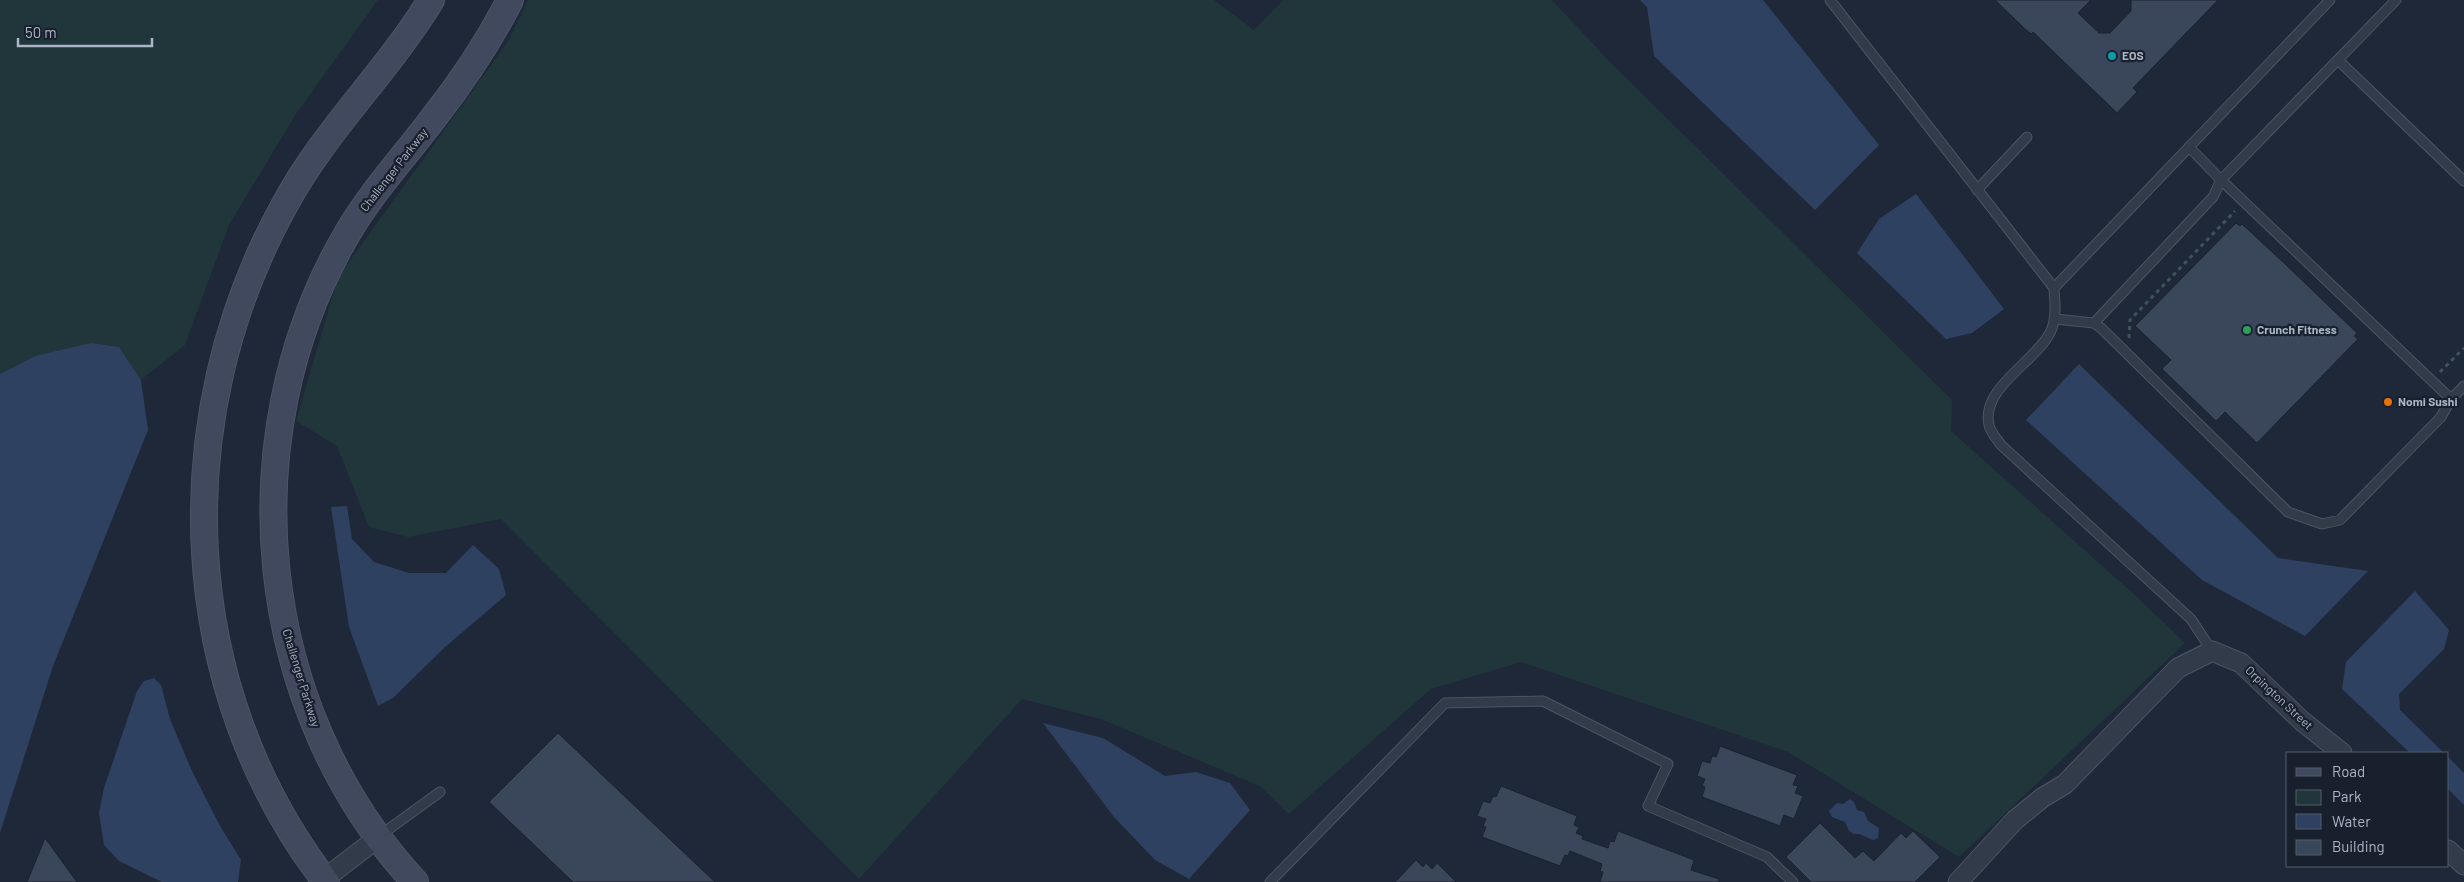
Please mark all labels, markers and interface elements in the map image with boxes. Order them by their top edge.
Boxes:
scale bar [18,15,151,47]
text: 50 m [25,23,57,41]
place label: EOS [2122,48,2144,62]
marker: EOS [2106,50,2118,62]
street label: Challenger Parkway [356,125,430,214]
place label: Crunch Fitness [2257,322,2337,336]
marker: Crunch Fitness [2241,324,2253,336]
place label: Nomi Sushi [2398,394,2457,408]
marker: Nomi Sushi [2382,396,2394,408]
street label: Challenger Parkway [280,627,324,729]
street label: Orpington Street [2243,663,2316,732]
legend [2286,752,2449,867]
text: Road [2332,762,2365,780]
text: Park [2332,787,2362,805]
text: Water [2332,812,2371,830]
text: Building [2332,837,2385,855]

